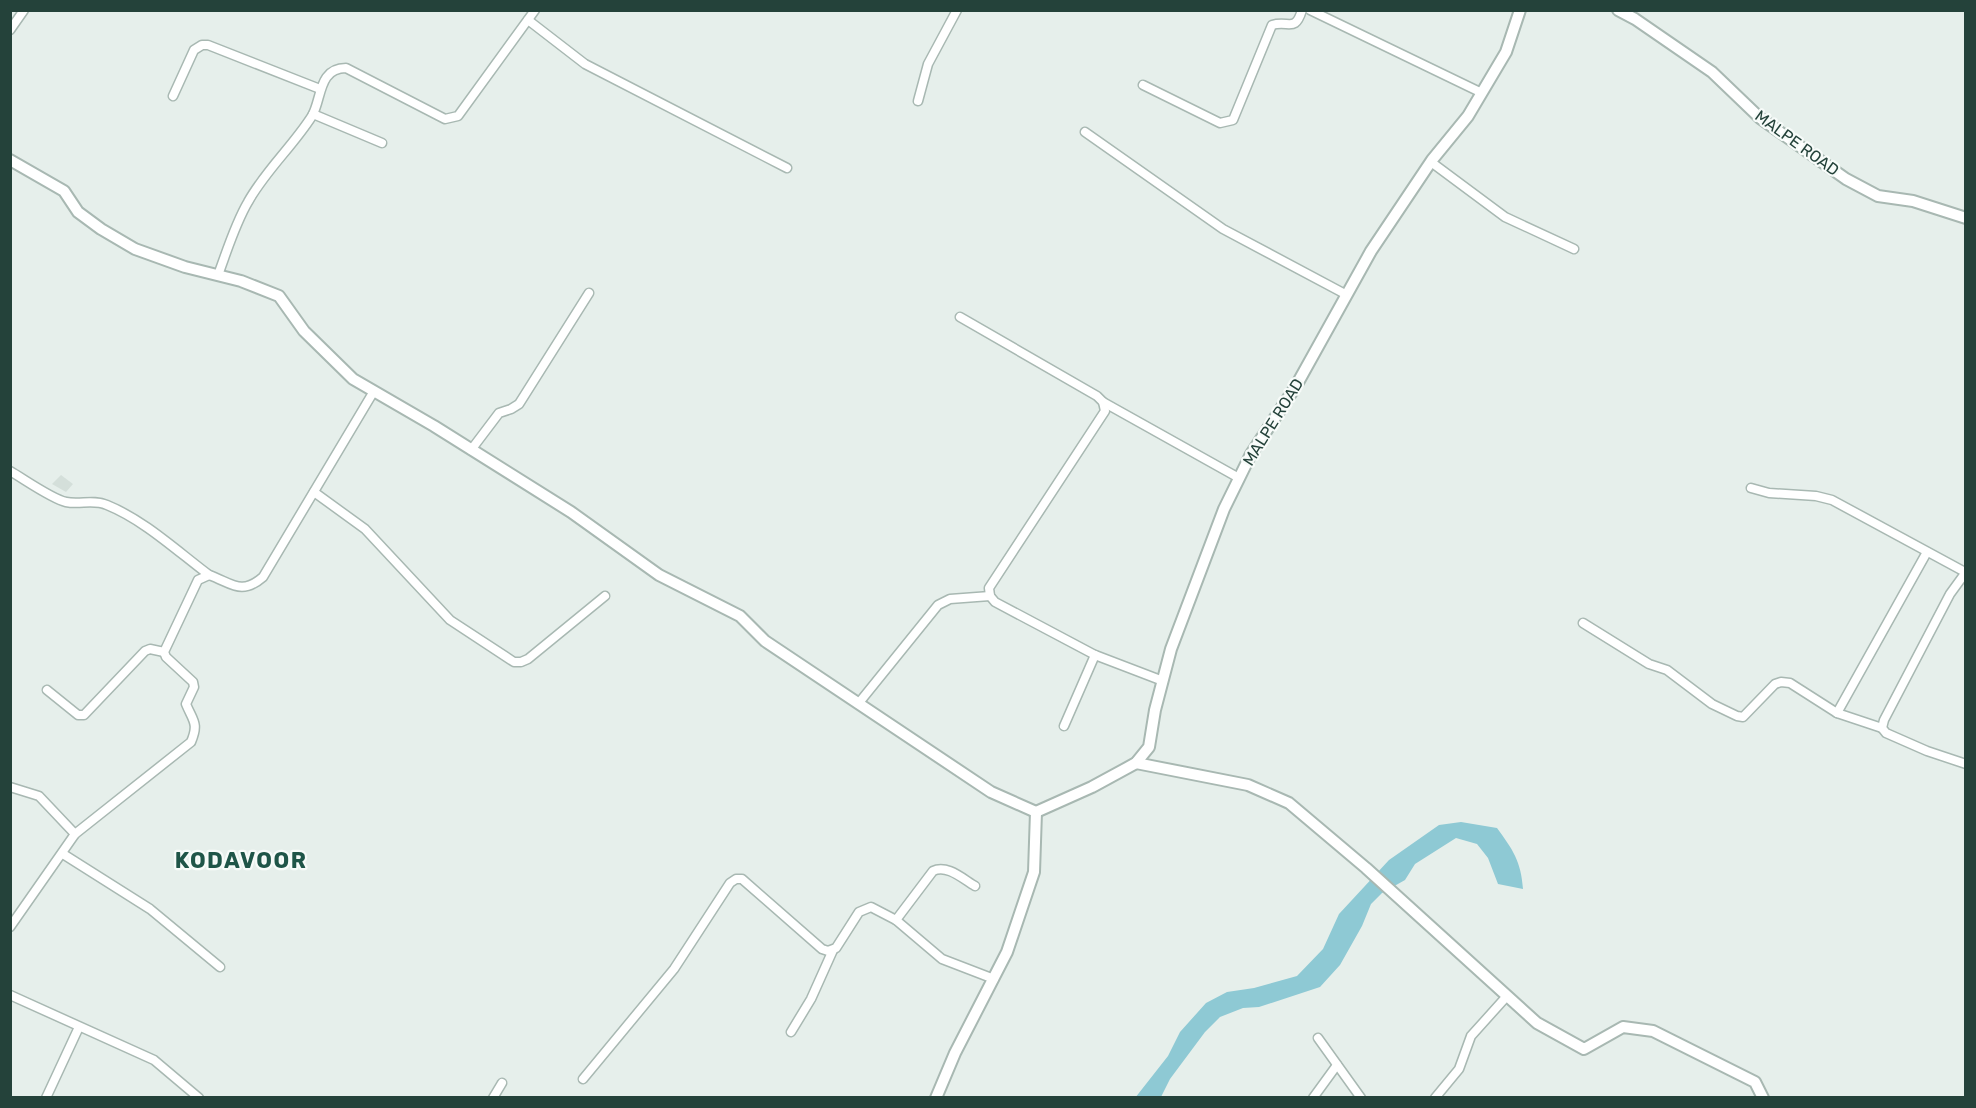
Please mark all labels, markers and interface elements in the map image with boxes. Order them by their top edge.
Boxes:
street label: MALPE ROAD [1751,106,1843,180]
street label: MALPE ROAD [1239,375,1307,469]
district label: KODAVOOR [175,847,307,874]

